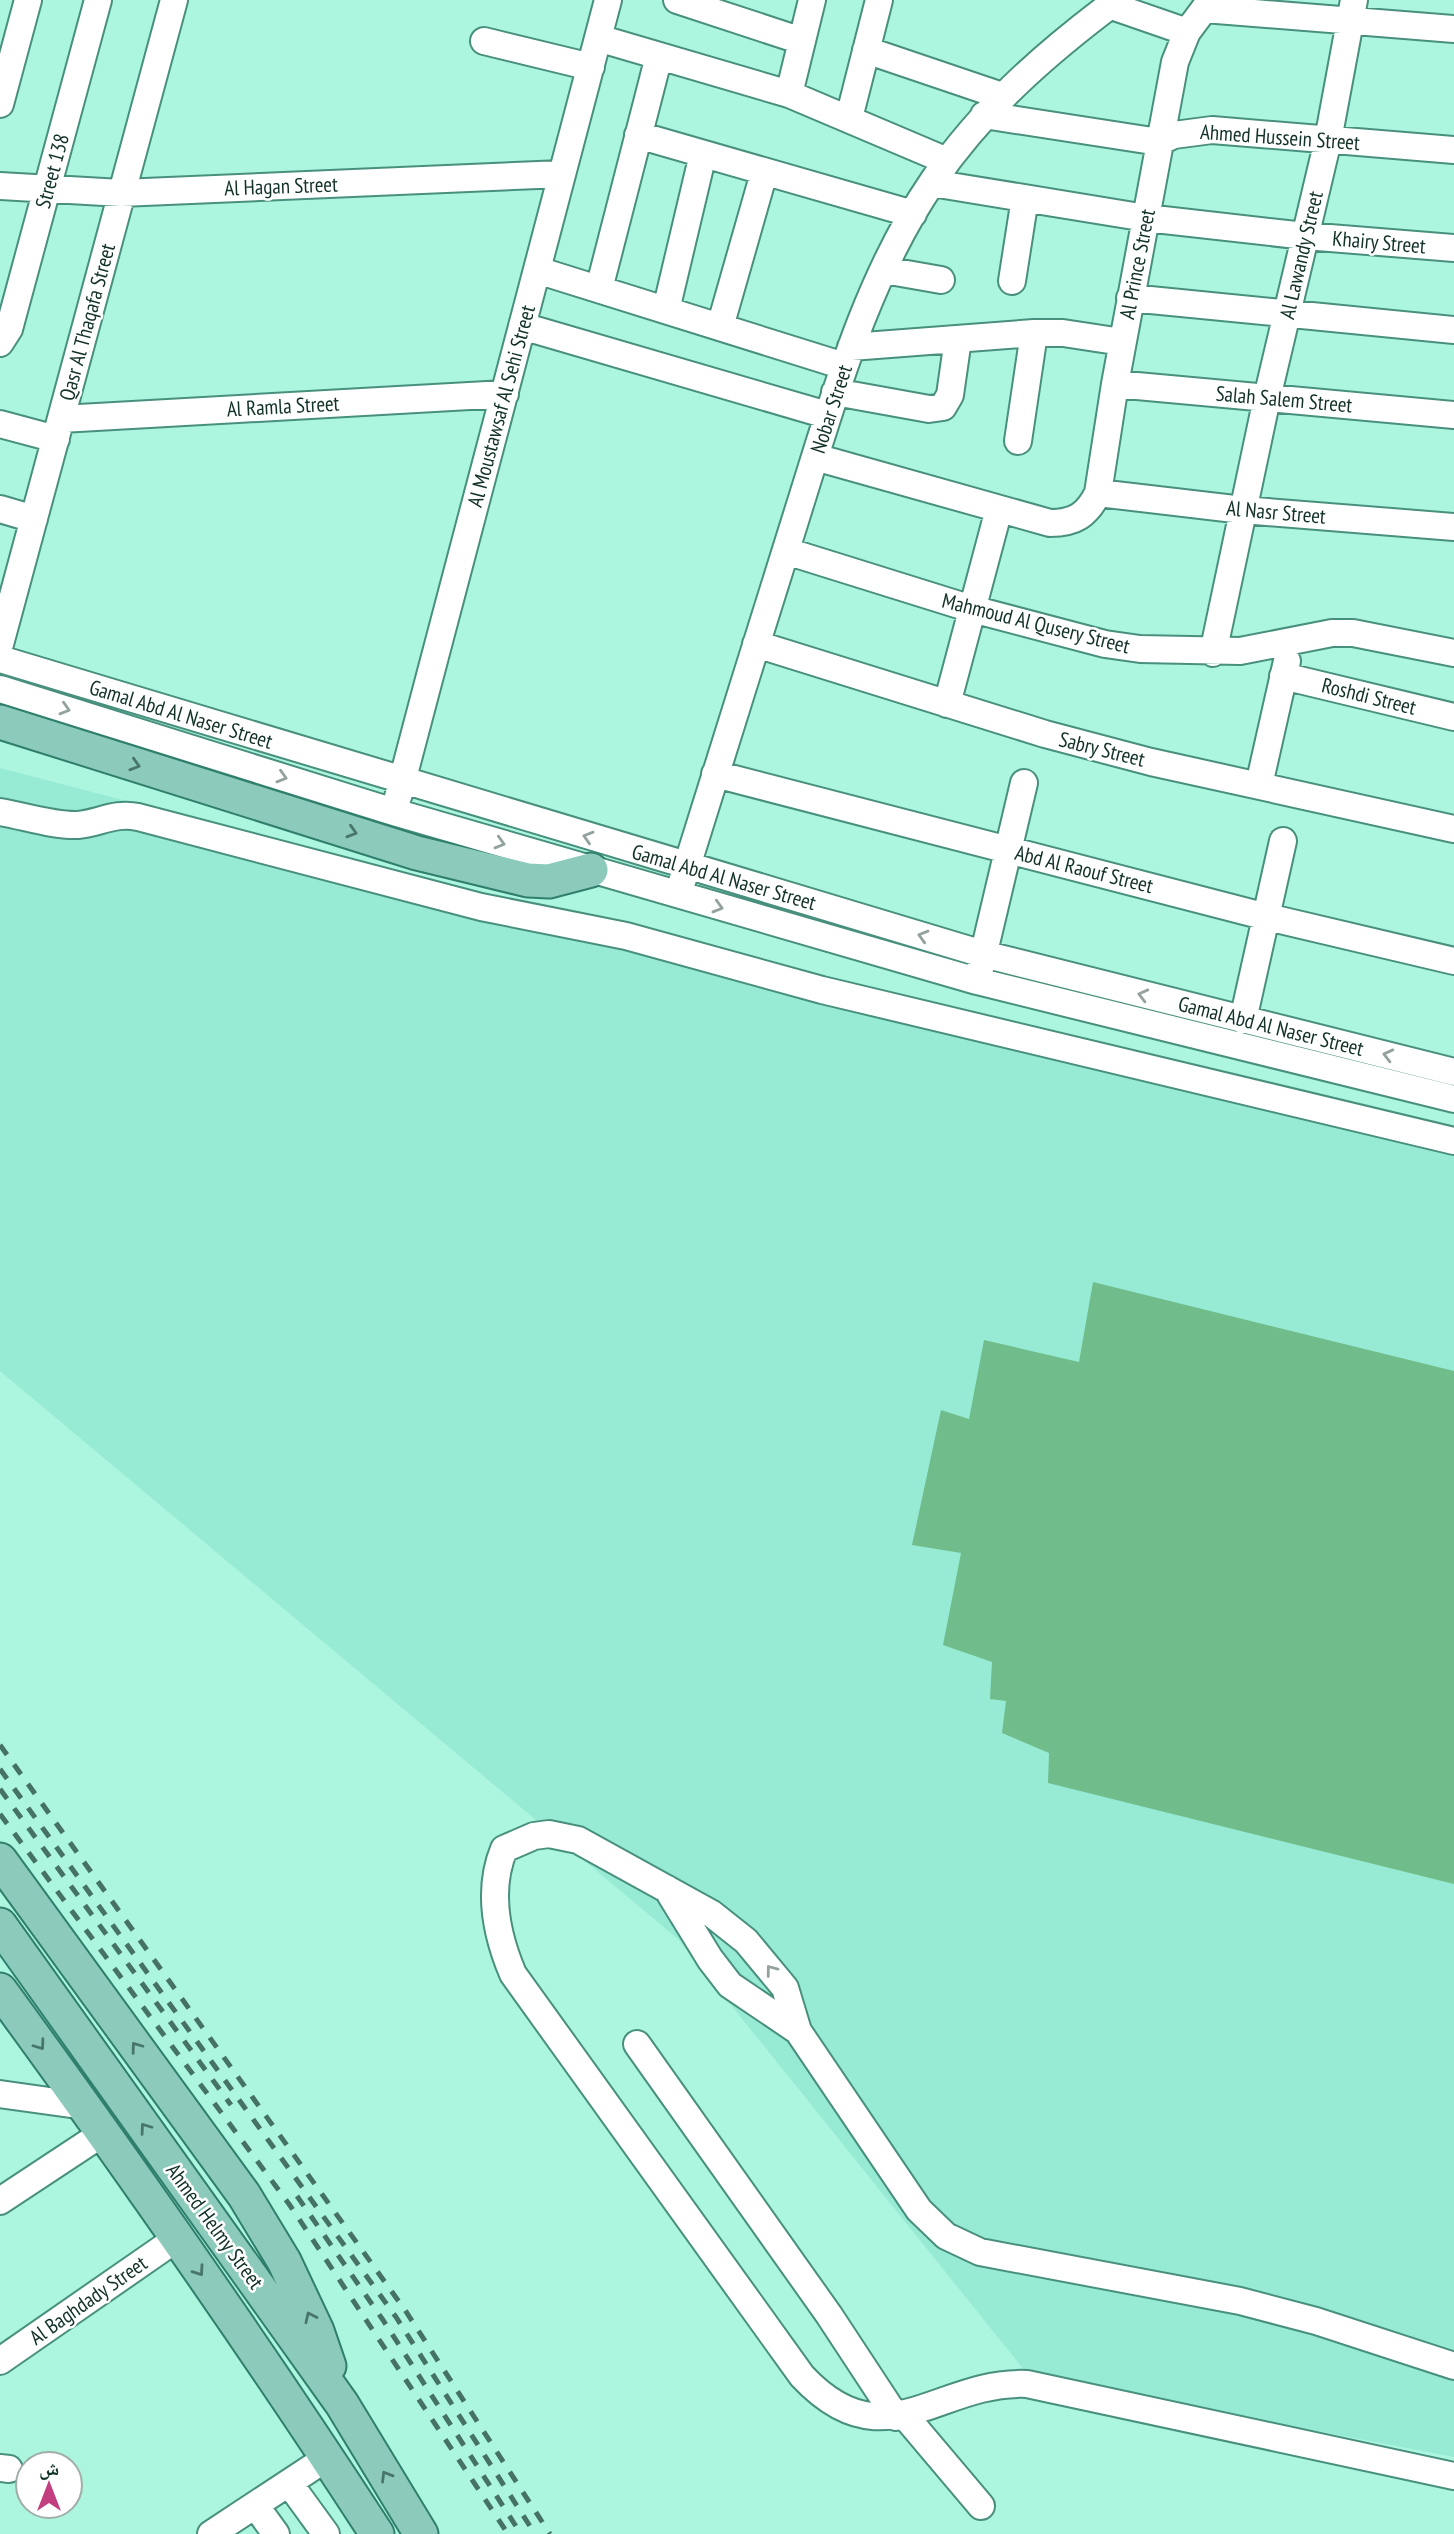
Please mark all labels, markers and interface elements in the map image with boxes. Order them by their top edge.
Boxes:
street label: Ahmed Hussein Street [1199,118,1361,156]
street label: Street 138 [29,131,75,211]
street label: Al Hagan Street [224,171,338,201]
street label: Al Lawandy Street [1273,188,1329,322]
street label: Al Prince Street [1113,207,1161,321]
street label: Khairy Street [1331,224,1427,260]
street label: Qasr Al Thaqafa Street [53,240,121,404]
street label: Al Moustawsaf Al Sehi Street [461,302,541,510]
street label: Nobar Street [804,361,858,457]
street label: Salah Salem Street [1215,380,1354,418]
street label: Al Ramla Street [226,390,340,422]
street label: Al Nasr Street [1225,494,1327,530]
street label: Mahmoud Al Qusery Street [939,587,1133,659]
street label: Roshdi Street [1319,671,1419,721]
street label: Gamal Abd Al Naser Street [86,673,276,755]
one-way arrow [59,701,71,716]
street label: Sabry Street [1056,725,1148,773]
one-way arrow [129,756,141,771]
one-way arrow [276,769,288,784]
one-way arrow [346,824,358,839]
one-way arrow [582,831,594,846]
one-way arrow [494,835,506,850]
street label: Gamal Abd Al Naser Street [629,838,819,916]
street label: Abd Al Raouf Street [1012,839,1156,899]
one-way arrow [712,898,724,913]
one-way arrow [918,930,930,945]
one-way arrow [1137,989,1149,1003]
street label: Gamal Abd Al Naser Street [1176,990,1367,1062]
one-way arrow [1382,1049,1394,1063]
one-way arrow [766,1965,779,1977]
one-way arrow [32,2037,44,2050]
one-way arrow [131,2042,144,2055]
one-way arrow [141,2123,153,2136]
street label: Ahmed Helmy Street [160,2158,270,2294]
street label: Al Baghdady Street [24,2249,152,2351]
one-way arrow [191,2263,203,2276]
one-way arrow [304,2312,318,2325]
north arrow [14,2450,84,2520]
text: ش [39,2456,59,2480]
one-way arrow [381,2470,394,2483]

